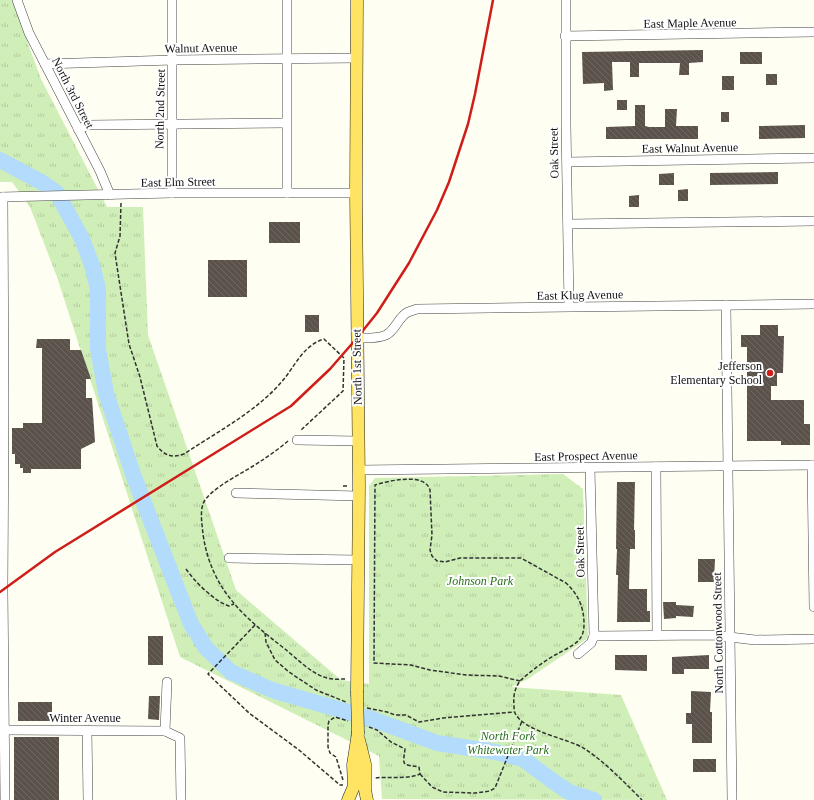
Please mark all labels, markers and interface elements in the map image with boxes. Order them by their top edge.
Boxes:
street label: East Maple Avenue [643,15,737,31]
street label: Walnut Avenue [164,40,238,56]
street label: North 3rd Street [49,55,97,132]
street label: North 2nd Street [152,68,168,149]
street label: Oak Street [547,127,561,179]
street label: East Walnut Avenue [642,140,738,156]
street label: East Elm Street [141,174,216,190]
street label: East Klug Avenue [537,287,623,303]
street label: North 1st Street [349,328,365,405]
place label: Jefferson Elementary School [670,359,763,387]
marker: Jefferson Elementary School [765,368,775,378]
street label: East Prospect Avenue [534,448,638,464]
street label: Oak Street [573,526,587,578]
street label: North Cottonwood Street [710,572,726,694]
park label: Johnson Park [447,574,514,588]
street label: Winter Avenue [49,711,121,725]
park label: North Fork Whitewater Park [467,729,549,757]

